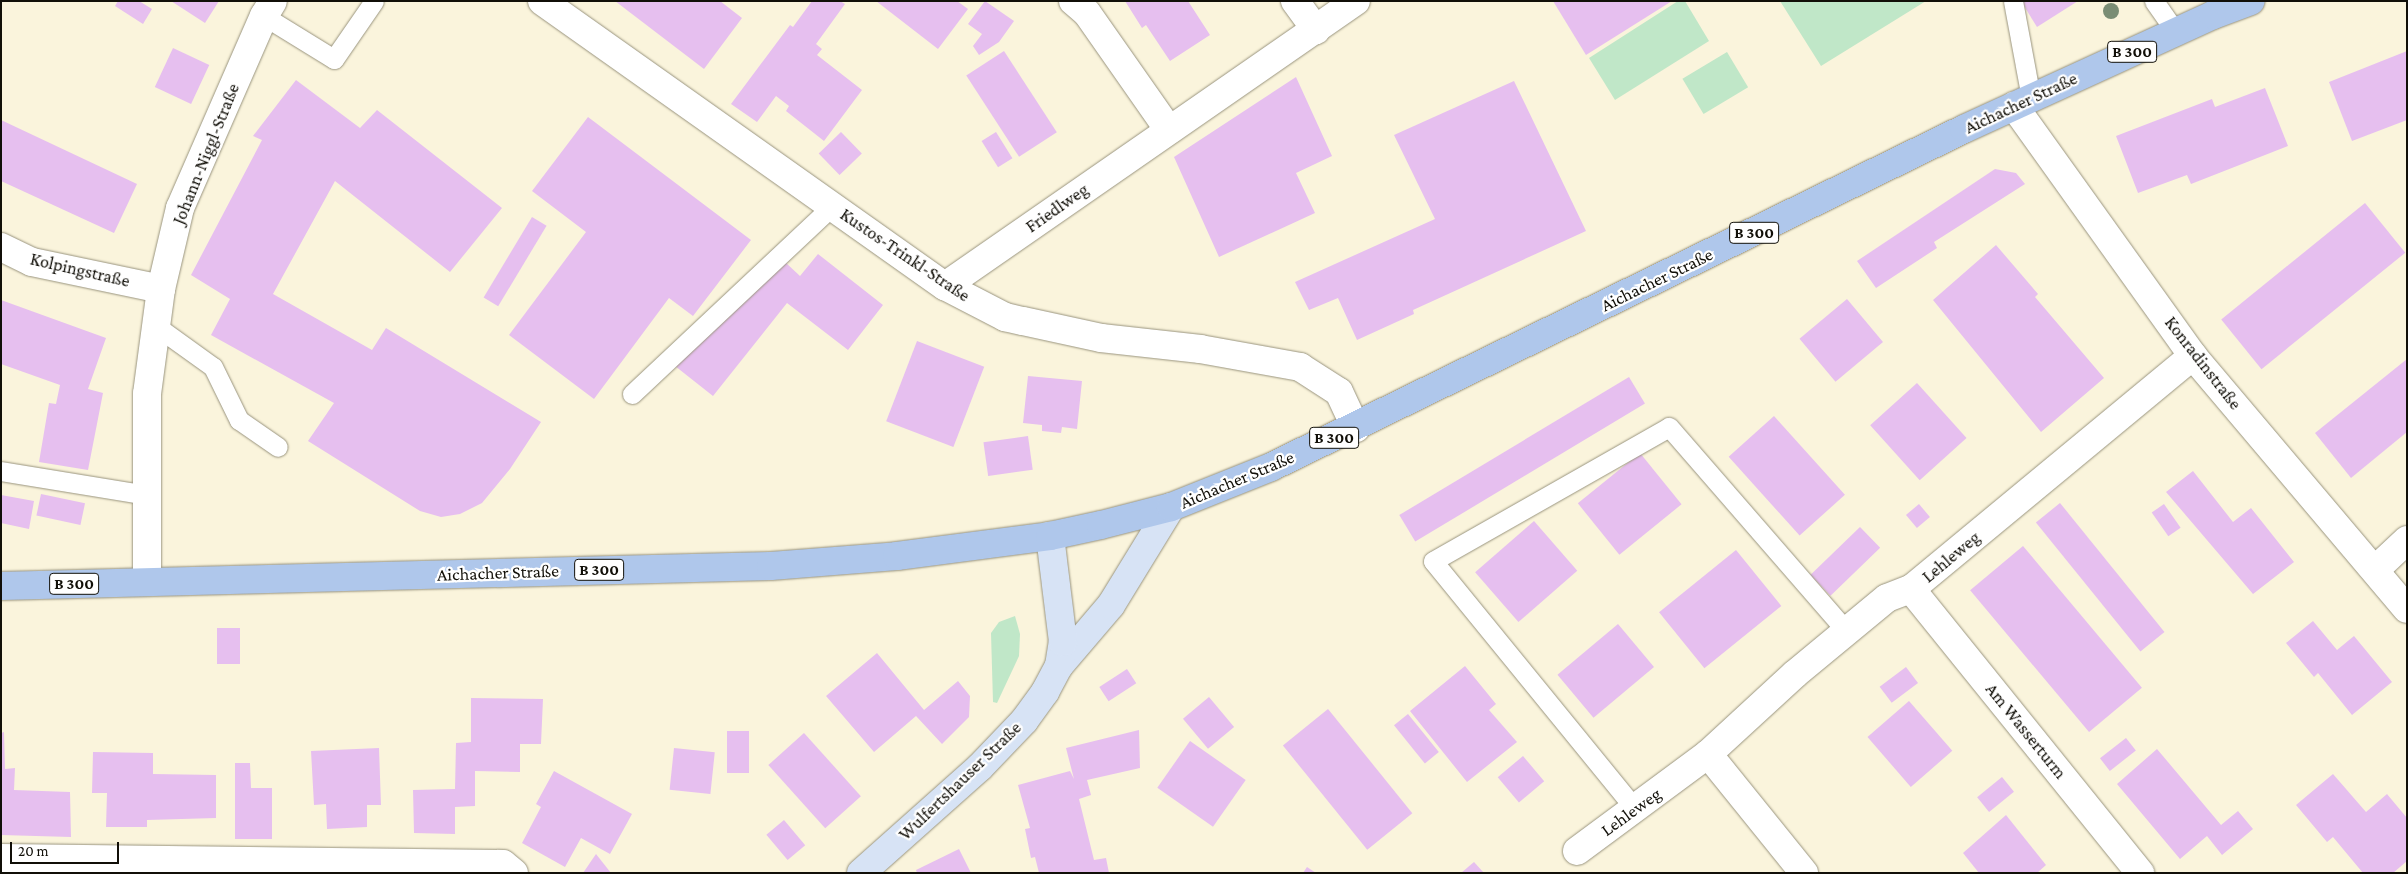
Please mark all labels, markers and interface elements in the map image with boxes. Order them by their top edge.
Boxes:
road number: B 300 [2107,38,2157,66]
street label: Aichacher Straße [1961,67,2081,139]
street label: Johann-Niggl-Straße [168,80,244,228]
street label: Friedlweg [1021,179,1093,237]
street label: Kustos-Trinkl-Straße [836,204,974,306]
road number: B 300 [1729,220,1779,247]
street label: Aichacher Straße [1598,244,1716,316]
street label: Kolpingstraße [28,248,132,292]
street label: Konradinstraße [2160,312,2246,414]
road number: B 300 [1309,424,1359,452]
street label: Aichacher Straße [1177,446,1297,514]
street label: Lehleweg [1918,527,1984,587]
road number: B 300 [574,556,624,584]
street label: Aichacher Straße [437,560,559,586]
road number: B 300 [49,570,99,598]
street label: Am Wasserturm [1981,679,2071,783]
street label: Wulfertshauser Straße [894,717,1026,845]
street label: Lehleweg [1597,783,1665,841]
scale bar [12,832,121,864]
text: 20 m [18,843,49,859]

